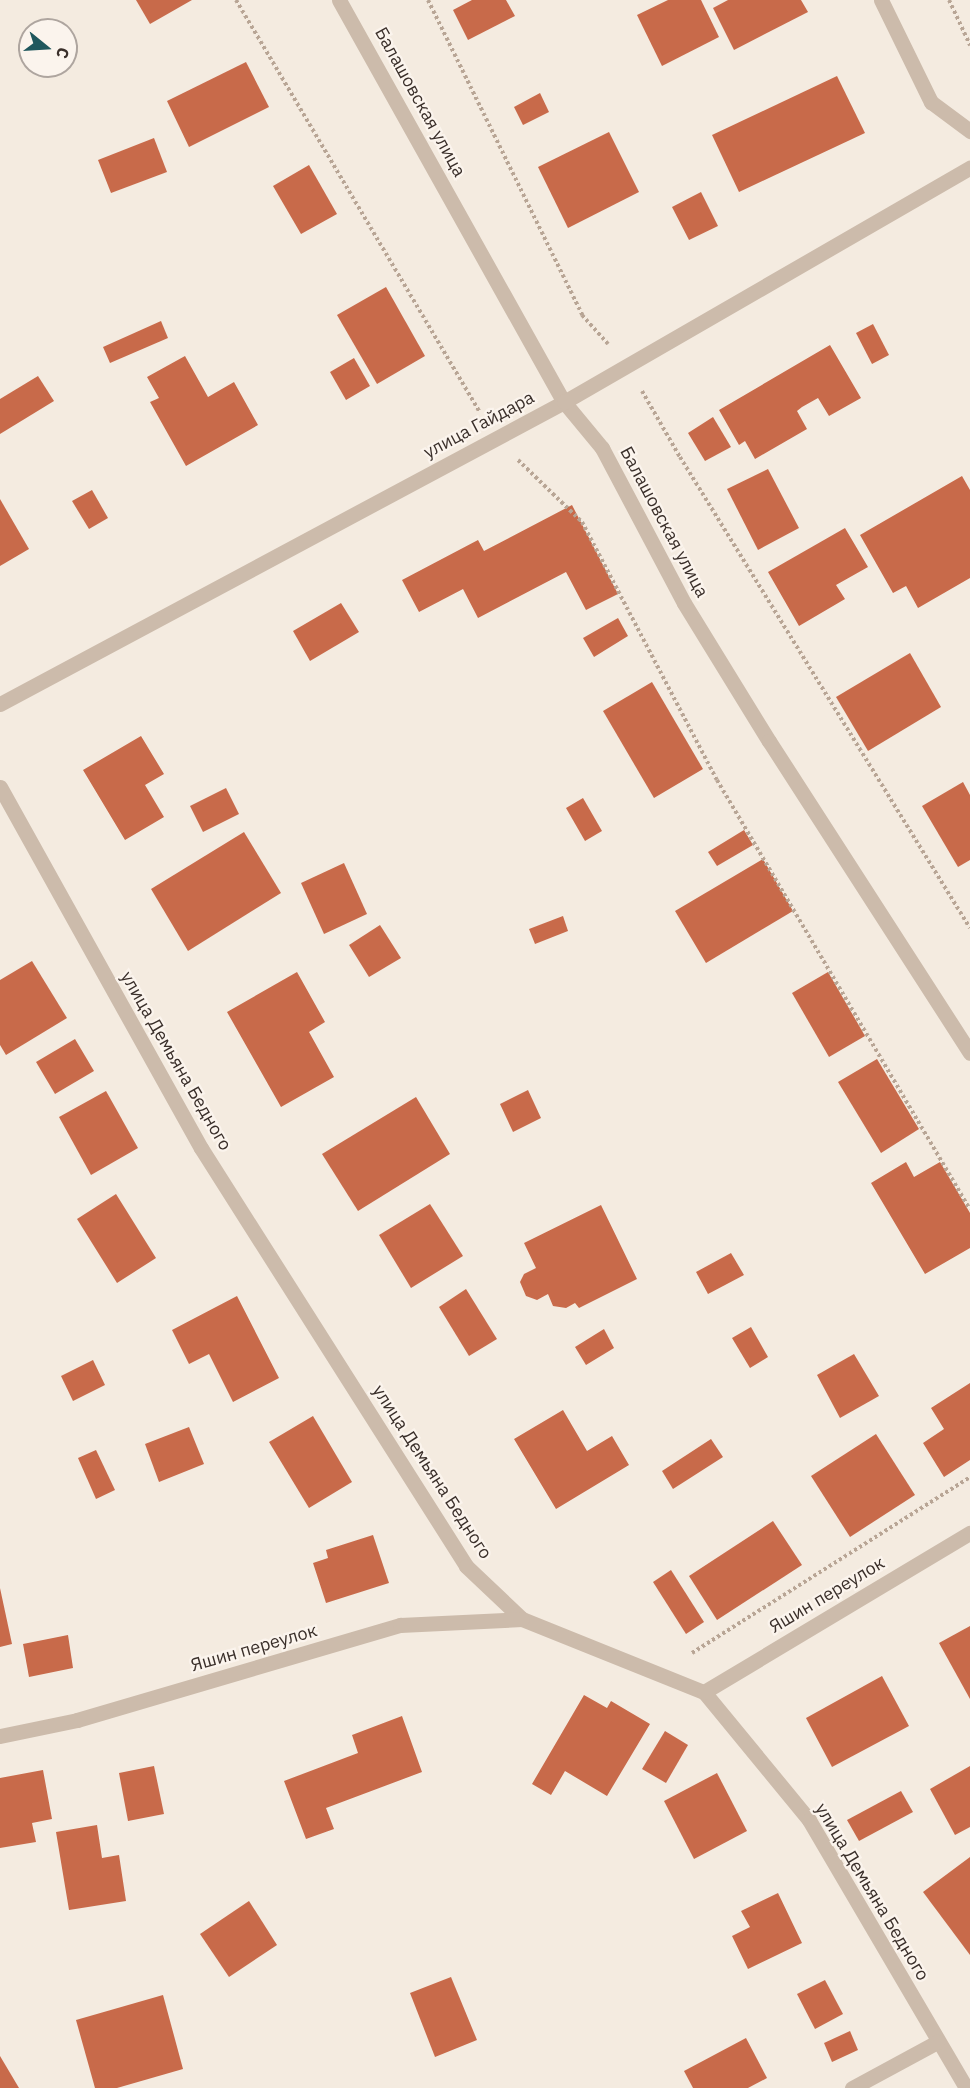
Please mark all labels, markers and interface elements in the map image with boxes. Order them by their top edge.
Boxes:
north arrow [18,18,78,78]
street label: Балашовская улица [370,23,470,181]
text: С [52,45,74,61]
street label: улица Гайдара [420,387,538,463]
street label: Балашовская улица [615,443,713,601]
street label: улица Демьяна Бедного [116,968,236,1154]
street label: улица Демьяна Бедного [368,1381,496,1563]
street label: Яшин переулок [765,1552,889,1638]
street label: Яшин переулок [188,1620,320,1676]
street label: улица Демьяна Бедного [810,1799,934,1985]

